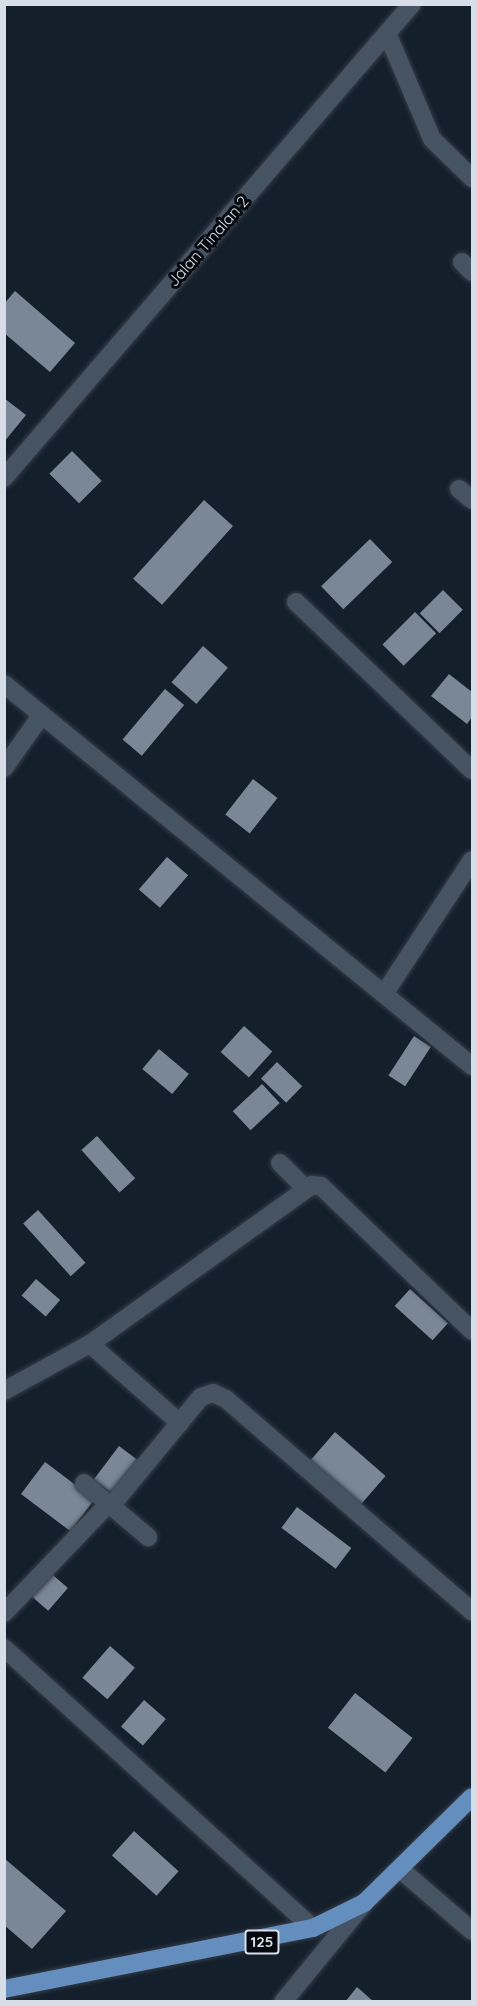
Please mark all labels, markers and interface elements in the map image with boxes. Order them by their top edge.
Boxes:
street label: Jalan Tinalan 2 [163,192,253,290]
road number: 125 [244,1930,280,1954]

